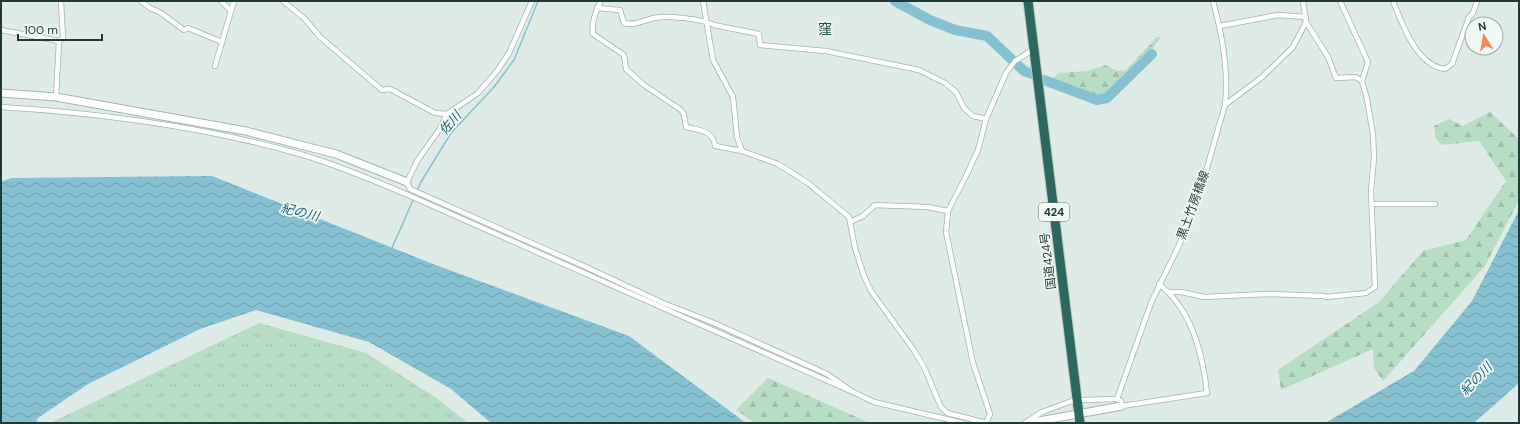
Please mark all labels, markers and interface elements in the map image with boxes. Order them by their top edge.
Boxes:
scale bar [18,16,102,42]
north arrow [1464,16,1504,56]
text: N [1477,19,1487,34]
district label: 窪 [818,20,832,38]
text: 100 m [24,22,58,38]
water label: 佐川 [435,106,466,138]
street label: 黒土竹房橋線 [1173,168,1213,242]
water label: 紀の川 [279,199,323,225]
road number: 424 [1039,203,1069,221]
street label: 国道424号 [1037,232,1059,290]
water label: 紀の川 [1456,358,1497,399]

